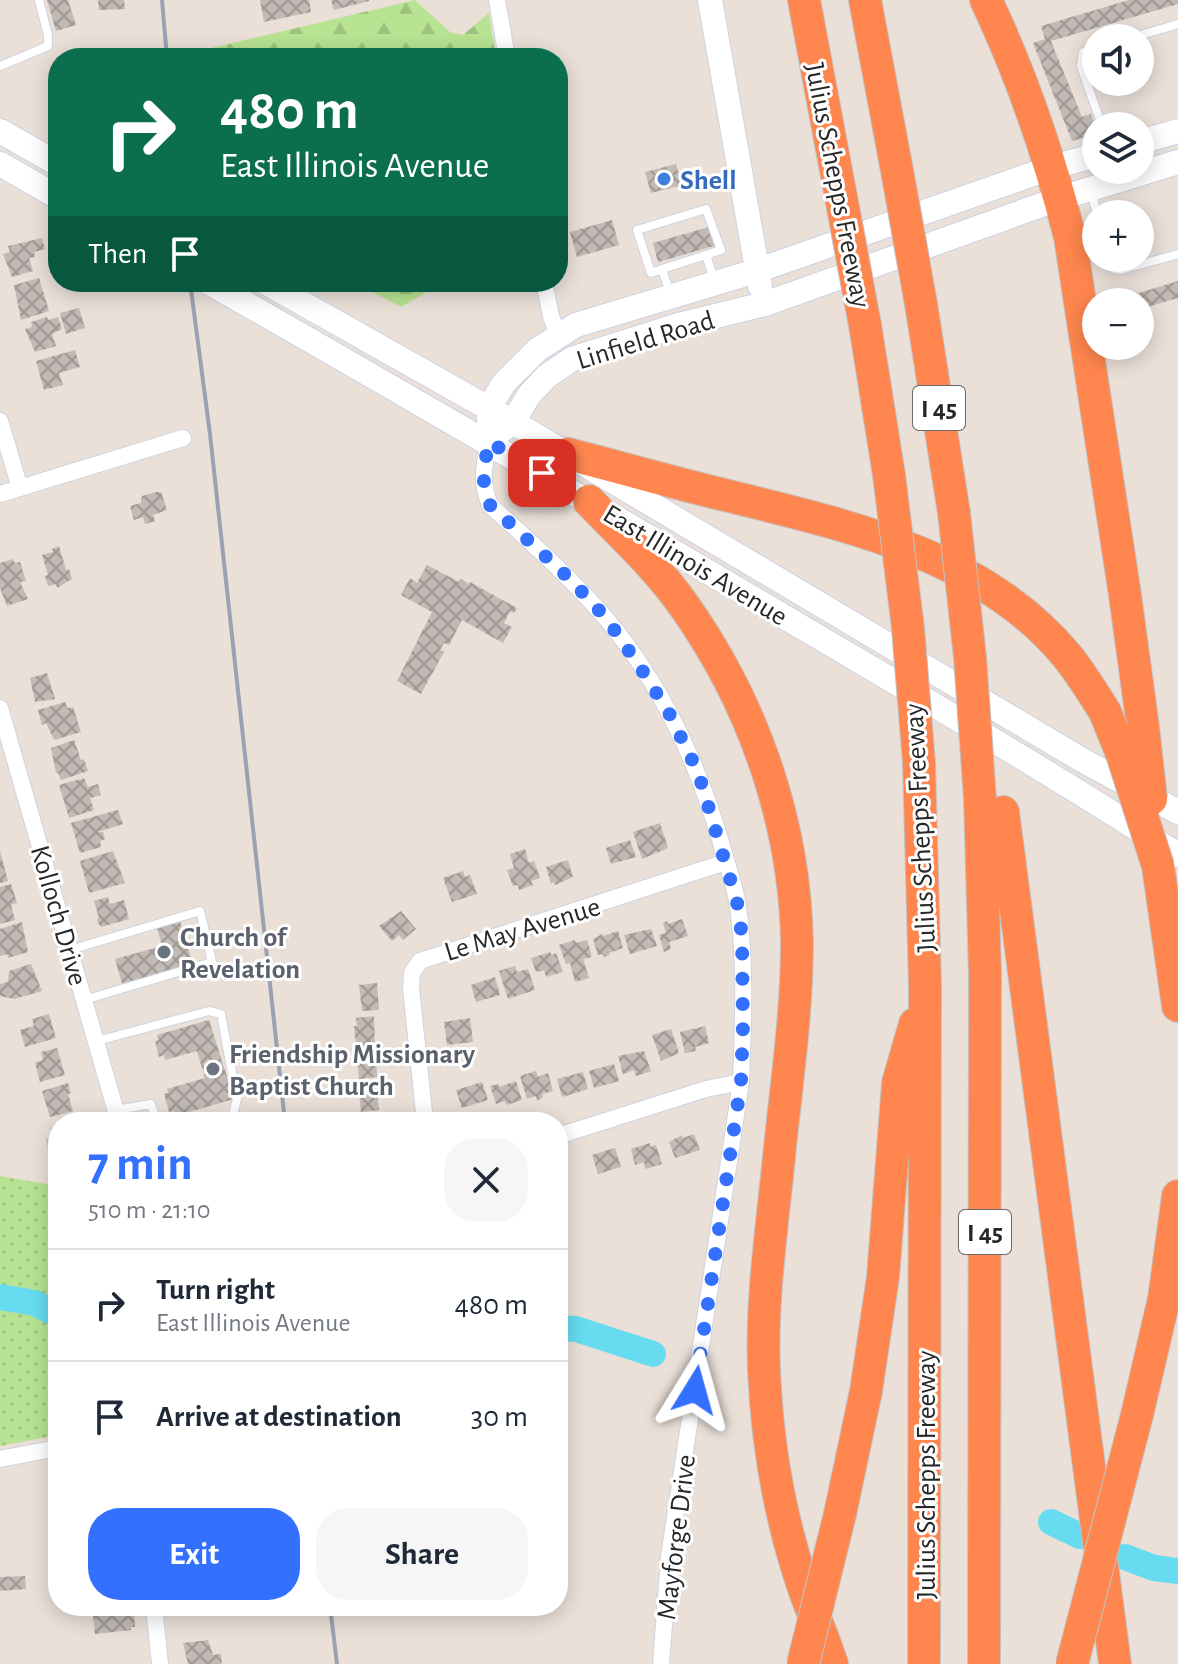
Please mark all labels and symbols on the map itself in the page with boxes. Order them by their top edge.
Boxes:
street label: Julius Schepps Freeway [800,61,875,310]
place label: Shell [680,167,737,195]
marker: Shell [655,170,673,188]
street label: Linfield Road [573,307,718,375]
road number: I 45 [913,386,965,430]
pin [508,439,576,507]
street label: East Illinois Avenue [598,500,792,632]
street label: Julius Schepps Freeway [901,703,941,953]
street label: Kolloch Drive [25,842,91,989]
street label: Le May Avenue [441,893,604,967]
place label: Church of Revelation [180,924,300,984]
marker: Church of Revelation [155,943,173,961]
place label: Friendship Missionary Baptist Church [229,1041,476,1101]
marker: Friendship Missionary Baptist Church [204,1060,222,1078]
road number: I 45 [959,1210,1011,1254]
position arrow [653,1348,737,1432]
street label: Julius Schepps Freeway [913,1350,941,1599]
street label: Mayforge Drive [653,1453,701,1621]

